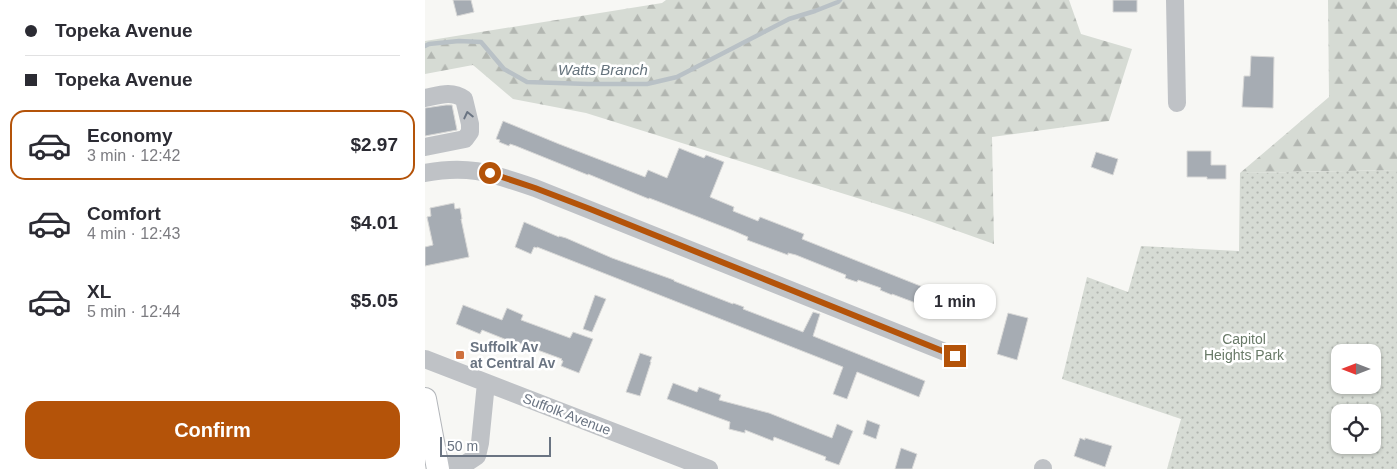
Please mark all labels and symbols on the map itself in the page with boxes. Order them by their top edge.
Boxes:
water label: Watts Branch [558,61,648,78]
one-way arrow [463,111,474,120]
route start [479,162,501,184]
callout: 1 min [914,284,996,318]
park label: Capitol Heights Park [1204,331,1285,363]
place label: Suffolk Av at Central Av [470,339,556,371]
north arrow [1331,344,1381,394]
route end [944,345,966,367]
marker: Suffolk Av at Central Av [454,349,466,361]
street label: Suffolk Avenue [521,390,613,438]
scale bar [440,434,551,457]

